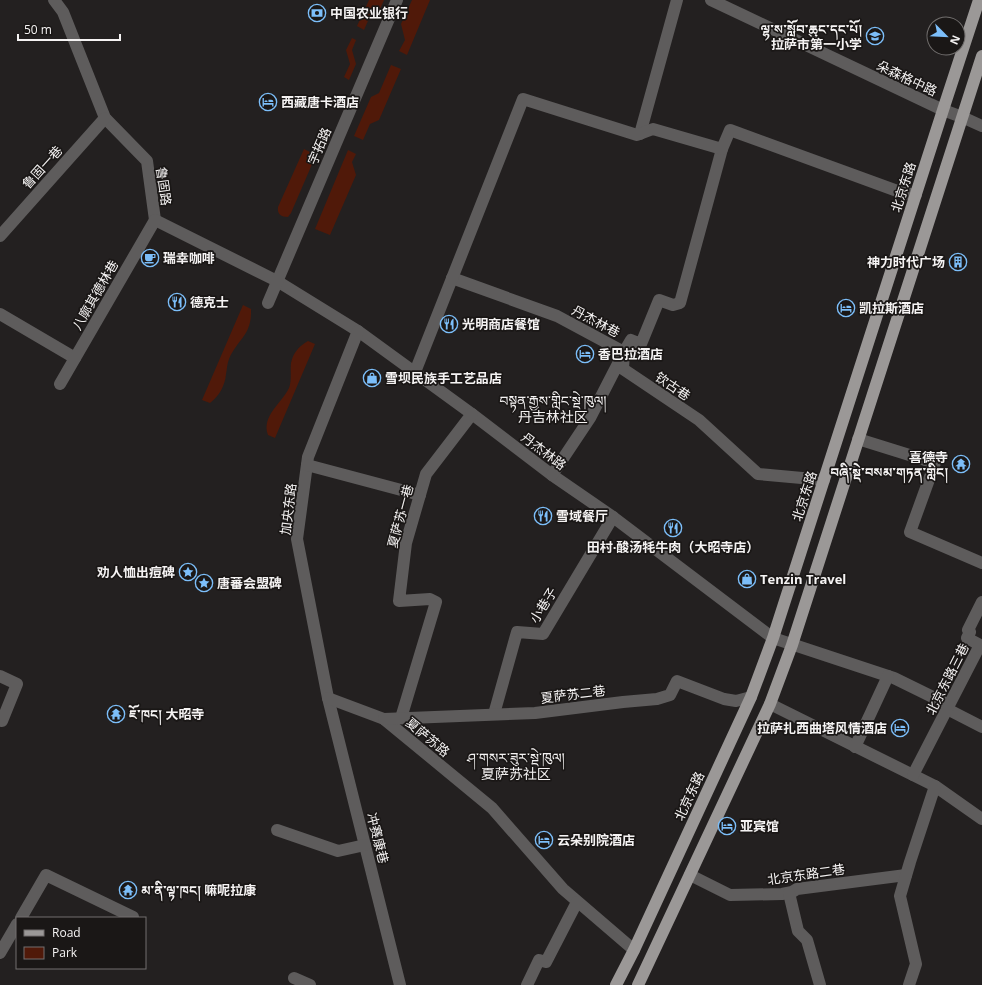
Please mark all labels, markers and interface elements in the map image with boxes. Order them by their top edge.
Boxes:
bank icon: 中国农业银行 [307,3,327,23]
place label: 中国农业银行 [330,4,408,22]
scale bar [18,16,120,42]
north arrow [926,16,966,56]
place label: ལྷ་ས་སློབ་ཆུང་དང་པོ། 拉萨市第一小学 [761,19,862,53]
text: 50 m [24,21,52,38]
school or university icon: ལྷ་ས་སློབ་ཆུང་དང་པོ། 拉萨市第一小学 [865,26,885,46]
text: N [947,33,964,47]
street label: 朵森格中路 [874,56,940,100]
hotel icon: 西藏唐卡酒店 [258,92,278,112]
place label: 西藏唐卡酒店 [281,93,359,111]
street label: 宇拓路 [303,125,335,167]
street label: 鲁固一巷 [18,142,66,192]
street label: 北京东路 [886,159,920,215]
street label: 鲁固路 [152,165,176,207]
cafe icon: 瑞幸咖啡 [140,248,160,268]
place label: 瑞幸咖啡 [163,249,215,267]
building icon: 神力时代广场 [948,252,968,272]
place label: 神力时代广场 [867,253,945,271]
street label: 八廓其德林巷 [68,257,122,333]
restaurant icon: 德克士 [167,292,187,312]
place label: 德克士 [190,293,229,311]
hotel icon: 凯拉斯酒店 [836,298,856,318]
place label: 凯拉斯酒店 [859,299,924,317]
street label: 丹杰林巷 [569,301,623,341]
restaurant icon: 光明商店餐馆 [439,314,459,334]
place label: 光明商店餐馆 [462,315,540,333]
hotel icon: 香巴拉酒店 [575,344,595,364]
place label: 香巴拉酒店 [598,345,663,363]
shop icon: 雪坝民族手工艺品店 [362,368,382,388]
street label: 钦古巷 [652,368,694,404]
place label: 雪坝民族手工艺品店 [385,369,502,387]
district label: བསྟན་རྒྱས་གླིང་སྡེ་ཁུལ། 丹吉林社区 [499,391,607,426]
street label: 丹杰林路 [518,428,570,474]
place label: 喜德寺 བཞི་སྡེ་བསམ་གཏན་གླིང། [830,448,948,484]
temple icon: 喜德寺 བཞི་སྡེ་བསམ་གཏན་གླིང། [951,454,971,474]
street label: 北京东路 [787,468,821,524]
street label: 加央东路 [276,482,300,536]
street label: 夏萨苏一巷 [383,482,417,550]
restaurant icon: 雪域餐厅 [533,506,553,526]
place label: 雪域餐厅 [556,507,608,525]
restaurant icon: 田村·酸汤牦牛肉（大昭寺店） [663,518,683,538]
place label: 田村·酸汤牦牛肉（大昭寺店） [587,538,759,556]
place icon: 劝人恤出痘碑 [178,562,198,582]
place label: 劝人恤出痘碑 [97,563,175,581]
shop icon: Tenzin Travel [737,569,757,589]
place label: Tenzin Travel [760,570,846,588]
place icon: 唐蕃会盟碑 [194,573,214,593]
place label: 唐蕃会盟碑 [217,574,282,592]
street label: 小巷子 [525,584,561,626]
street label: 北京东路三巷 [921,640,973,718]
street label: 夏萨苏二巷 [540,681,606,707]
temple icon: ཇོ་ཁང། 大昭寺 [106,704,126,724]
place label: ཇོ་ཁང། 大昭寺 [128,704,204,726]
street label: 夏萨苏路 [402,713,454,761]
hotel icon: 拉萨扎西曲塔风情酒店 [890,718,910,738]
place label: 拉萨扎西曲塔风情酒店 [757,719,887,737]
district label: ཤ་གསར་ཟུར་སྡེ་ཁུལ། 夏萨苏社区 [466,748,565,783]
street label: 北京东路 [670,769,708,823]
street label: 冲赛康巷 [363,811,393,865]
hotel icon: 亚宾馆 [717,816,737,836]
place label: 亚宾馆 [740,817,779,835]
hotel icon: 云朵别院酒店 [534,830,554,850]
place label: 云朵别院酒店 [557,831,635,849]
street label: 北京东路二巷 [766,860,846,888]
temple icon: མ་ནི་ལྟ་ཁང། 嘛呢拉康 [118,880,138,900]
place label: མ་ནི་ལྟ་ཁང། 嘛呢拉康 [141,880,256,902]
legend [16,917,146,969]
text: Road [52,924,81,941]
text: Park [52,944,78,961]

